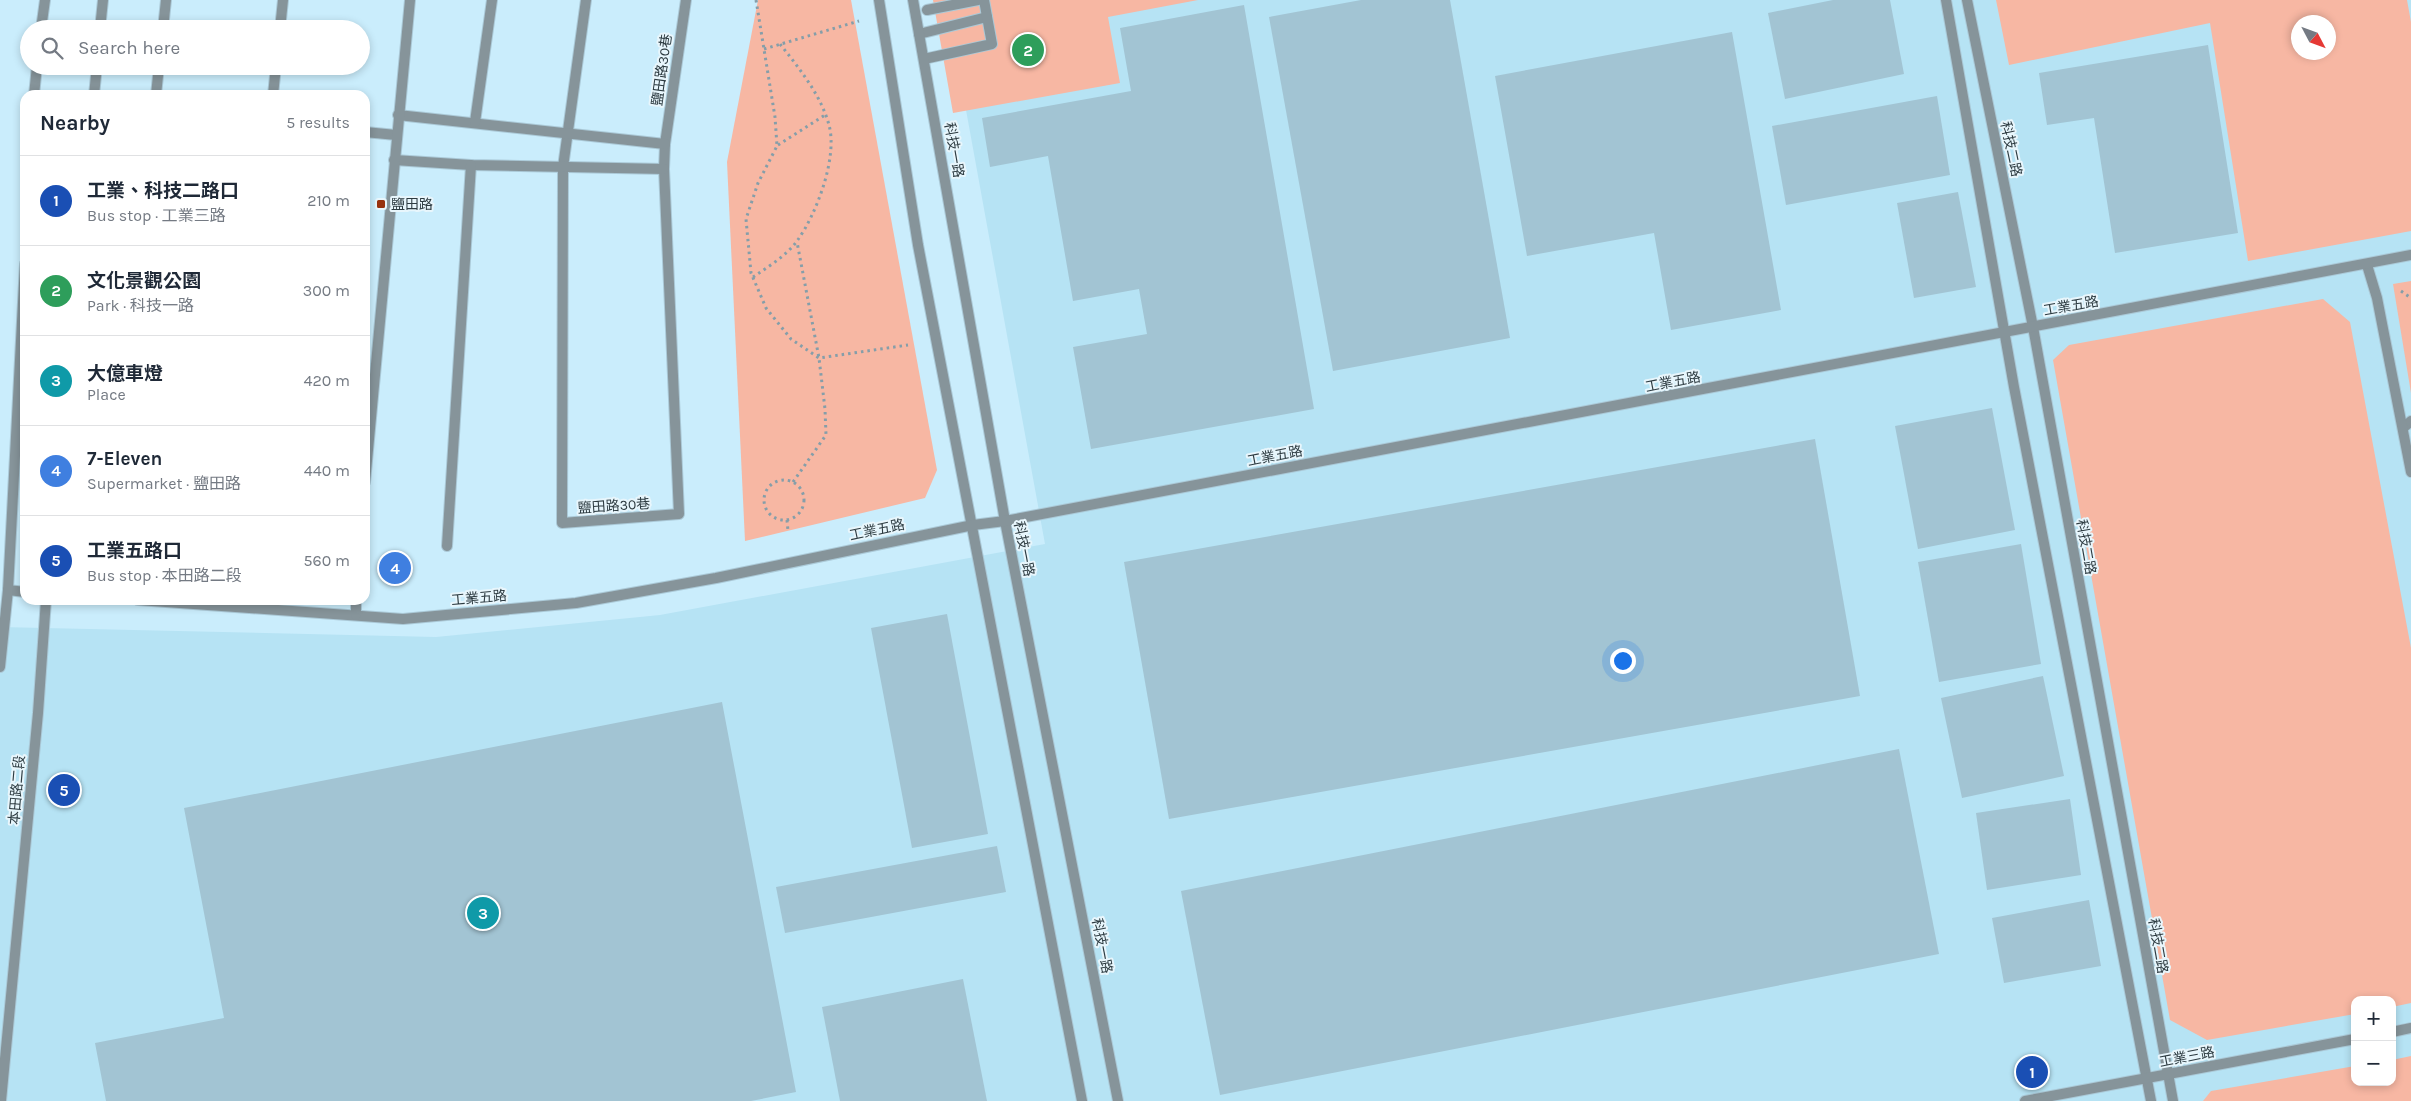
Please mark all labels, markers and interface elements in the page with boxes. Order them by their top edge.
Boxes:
north arrow [2291,15,2336,60]
search box [20,20,370,75]
pin: 2 [1012,31,1044,69]
street label: 鹽田路30巷 [649,33,675,107]
icon: search [38,34,66,62]
text: Search here [78,37,180,59]
text: Nearby [40,111,110,135]
text: 5 results [286,113,350,132]
street label: 科技二路 [1997,120,2025,178]
street label: 科技一路 [941,121,967,179]
text: 工業、科技二路口 [87,180,239,202]
text: 1 [53,191,59,210]
text: 210 m [307,191,350,210]
place label: 鹽田路 [391,196,433,213]
marker: 鹽田路 [375,198,387,210]
text: Bus stop · 工業三路 [87,206,226,225]
text: 文化景觀公園 [87,270,201,292]
text: 2 [51,281,61,300]
text: 300 m [303,281,350,300]
street label: 工業五路 [2042,293,2100,319]
text: Park · 科技一路 [87,296,194,315]
text: 大億車燈 [87,363,163,385]
street label: 工業五路 [1644,368,1702,396]
text: 3 [51,371,61,390]
text: 420 m [304,371,350,390]
text: Place [87,385,126,404]
street label: 工業五路 [1246,442,1304,470]
text: 7-Eleven [87,448,162,470]
text: 4 [51,461,61,480]
text: 440 m [304,461,350,480]
text: Supermarket · 鹽田路 [87,474,241,493]
street label: 鹽田路30巷 [577,495,651,517]
street label: 工業五路 [848,516,906,544]
street label: 科技二路 [2073,518,2099,576]
street label: 科技一路 [1010,520,1038,578]
text: 工業五路口 [87,540,182,562]
pin: 4 [379,549,411,587]
text: 5 [51,551,61,570]
text: 560 m [304,551,350,570]
text: Bus stop · 本田路二段 [87,566,242,585]
street label: 工業五路 [450,587,508,609]
your location [1610,648,1636,674]
street label: 本田路二段 [5,754,29,826]
pin: 5 [48,771,80,809]
pin: 3 [467,894,499,932]
street label: 科技一路 [1088,917,1116,975]
street label: 科技二路 [2145,917,2171,975]
map controls [2351,996,2396,1086]
button: + [2351,996,2396,1041]
button: − [2351,1041,2396,1086]
street label: 工業三路 [2158,1043,2216,1071]
pin: 1 [2016,1053,2048,1091]

